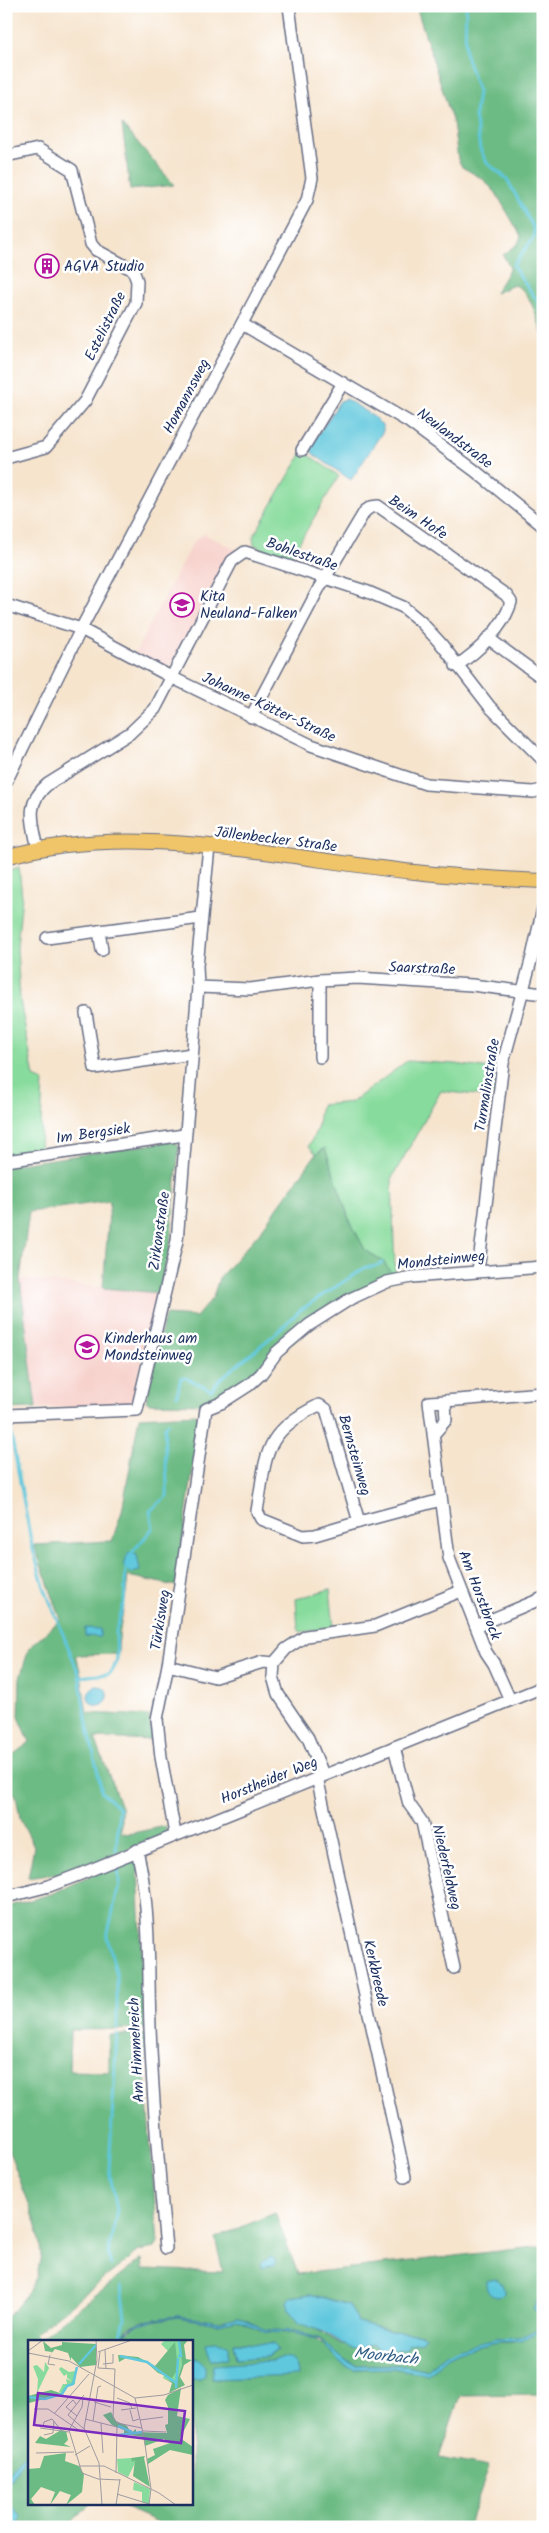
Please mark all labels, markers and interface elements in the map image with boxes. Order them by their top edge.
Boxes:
building icon: AGVA Studio [34,253,60,279]
place label: AGVA Studio [64,255,144,279]
street label: Estelistraße [79,287,133,365]
street label: Homannsweg [157,355,217,438]
street label: Neulandstraße [411,402,498,476]
street label: Beim Hofe [383,489,452,547]
street label: Bohlestraße [263,531,341,579]
place label: Kita Neuland-Falken [200,585,298,626]
school or university icon: Kita Neuland-Falken [169,592,195,618]
street label: Johanne-Kötter-Straße [197,666,340,750]
street label: Jöllenbecker Straße [213,821,339,859]
street label: Saarstraße [388,956,456,982]
street label: Turmalinstraße [469,1037,507,1134]
street label: Im Bergsiek [54,1117,133,1151]
street label: Zirkonstraße [143,1190,177,1272]
street label: Mondsteinweg [396,1244,486,1278]
place label: Kinderhaus am Mondsteinweg [104,1327,197,1368]
school or university icon: Kinderhaus am Mondsteinweg [74,1334,100,1360]
street label: Bernsteinweg [331,1412,377,1499]
street label: Am Horstbrock [451,1547,508,1645]
street label: Türkisweg [144,1588,178,1652]
street label: Horstheider Weg [217,1750,322,1811]
street label: Niederfeldweg [425,1822,468,1912]
street label: Kerkbreede [356,1937,394,2009]
street label: Am Himmelreich [122,1997,152,2103]
inset map [28,2340,192,2506]
water label: Moorbach [353,2341,420,2372]

